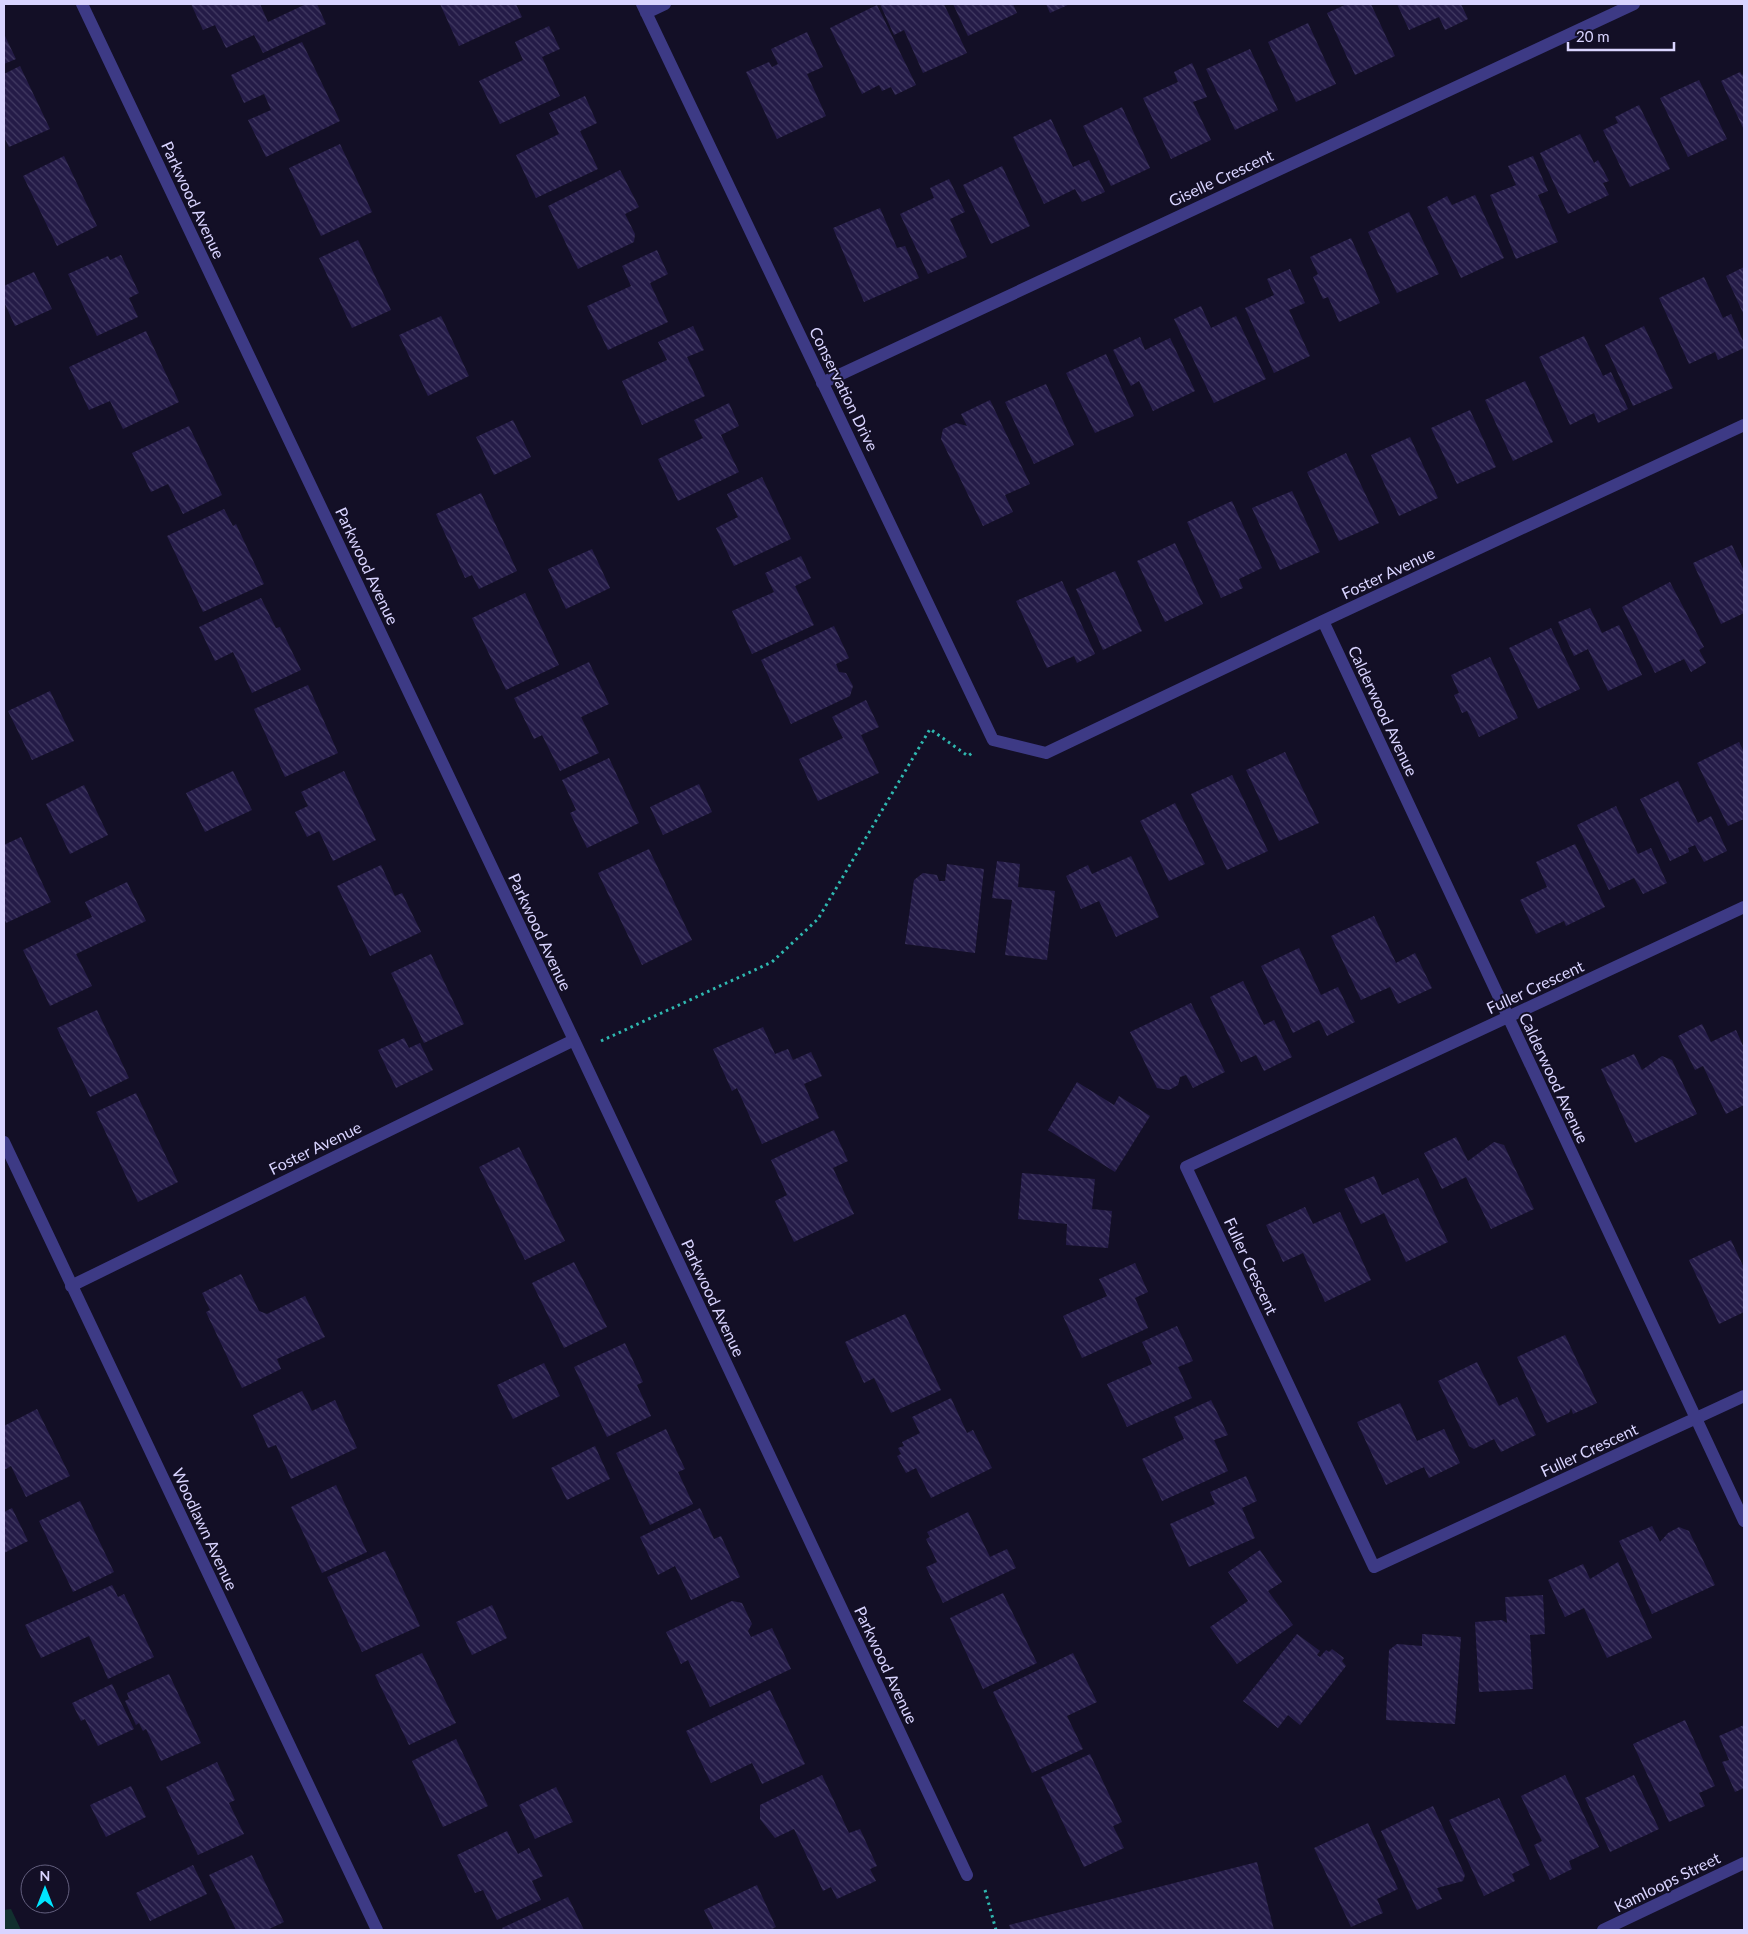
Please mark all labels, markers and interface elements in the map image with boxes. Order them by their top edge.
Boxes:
scale bar [1568,20,1674,52]
text: 20 m [1576,27,1610,45]
street label: Parkwood Avenue [158,138,229,262]
street label: Giselle Crescent [1166,145,1276,210]
street label: Conservation Drive [806,324,883,454]
street label: Parkwood Avenue [332,504,403,628]
street label: Foster Avenue [1338,543,1437,602]
street label: Calderwood Avenue [1345,643,1422,779]
street label: Parkwood Avenue [505,870,576,994]
street label: Fuller Crescent [1483,956,1587,1017]
street label: Calderwood Avenue [1516,1010,1593,1146]
street label: Foster Avenue [265,1117,364,1178]
street label: Fuller Crescent [1221,1214,1282,1318]
street label: Parkwood Avenue [678,1236,749,1360]
street label: Fuller Crescent [1537,1419,1641,1480]
street label: Woodlawn Avenue [169,1465,242,1593]
street label: Parkwood Avenue [851,1603,922,1727]
street label: Kamloops Street [1611,1848,1723,1915]
north arrow [20,1864,70,1914]
text: N [40,1867,50,1884]

